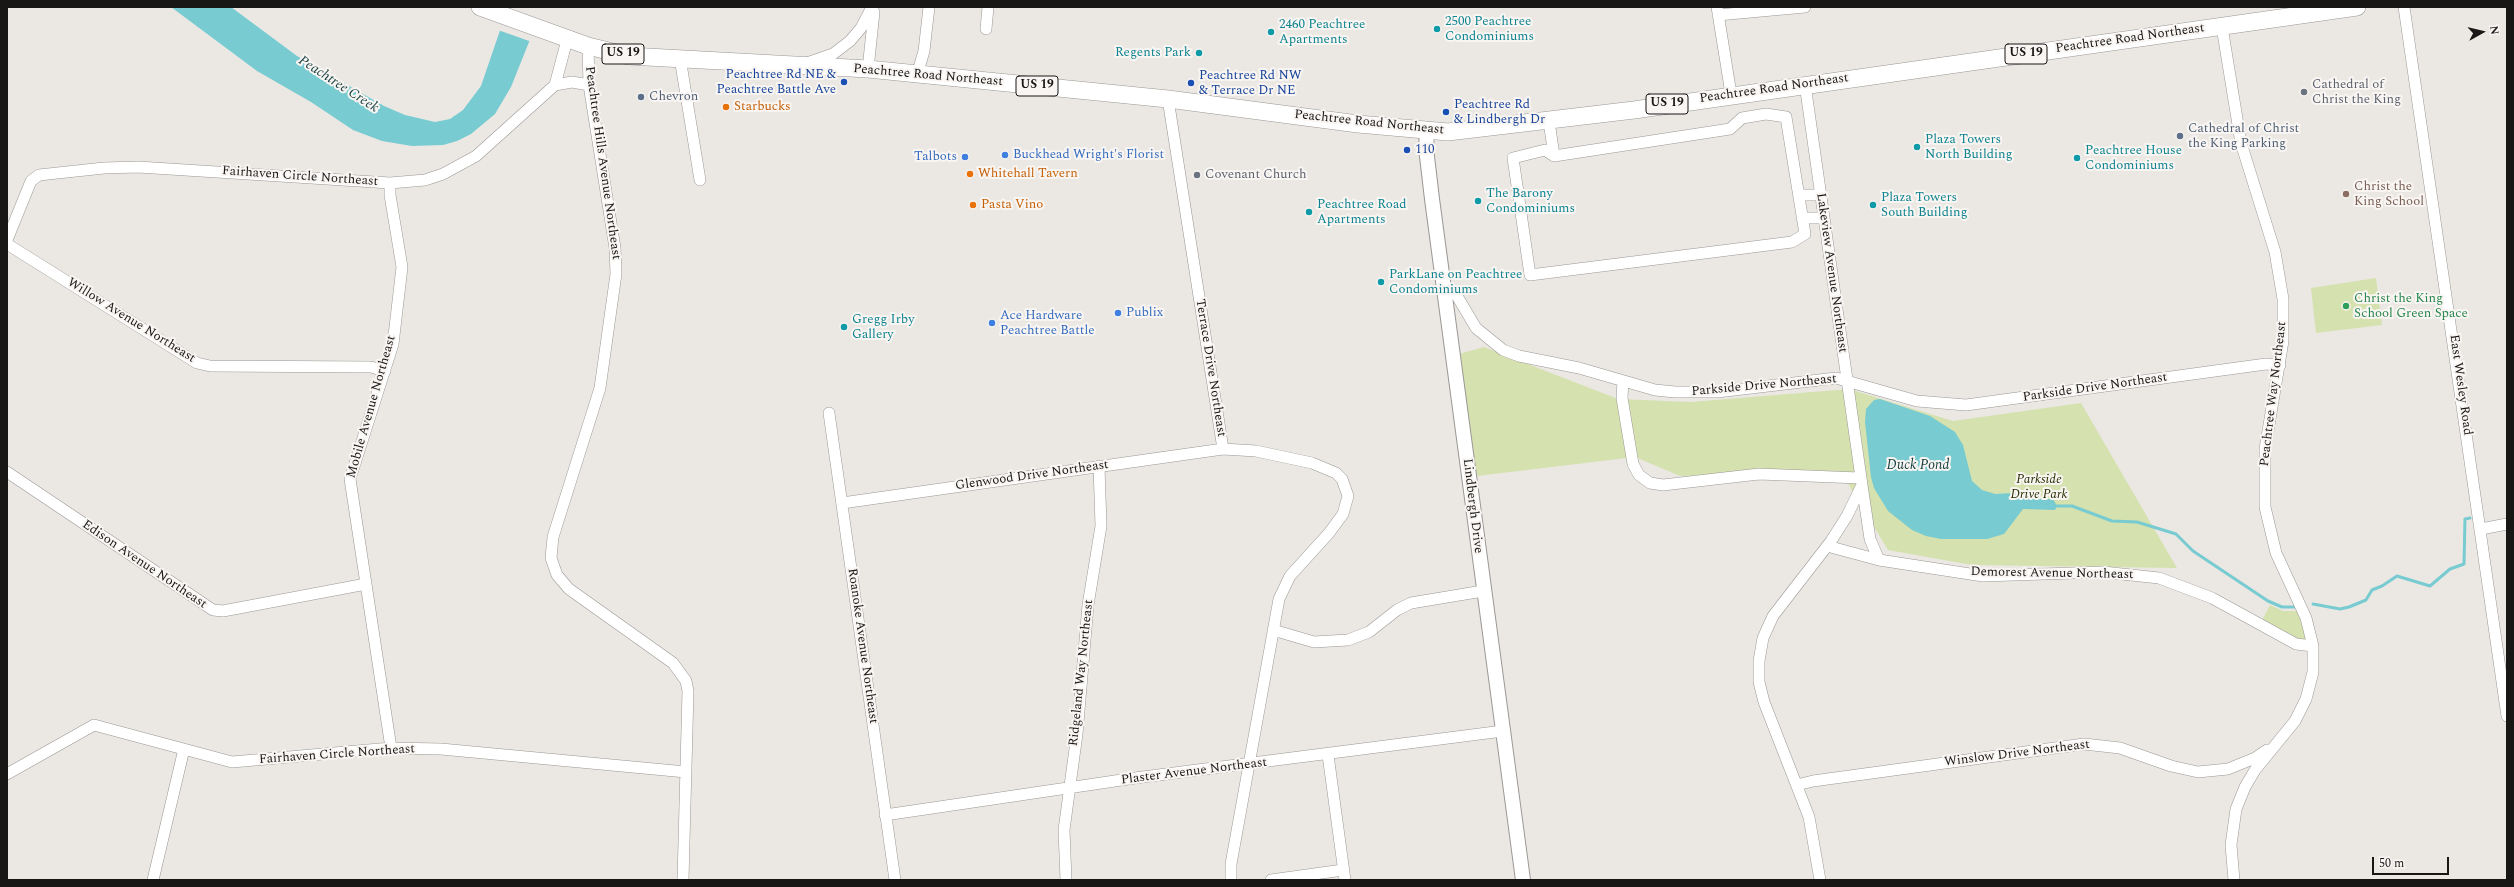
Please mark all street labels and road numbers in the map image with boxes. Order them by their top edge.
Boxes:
street label: Peachtree Road Northeast [2054,21,2206,57]
road number: US 19 [602,44,644,64]
road number: US 19 [2005,44,2047,64]
street label: Peachtree Road Northeast [852,62,1004,90]
street label: Peachtree Hills Avenue Northeast [581,65,623,261]
street label: Peachtree Road Northeast [1698,71,1850,107]
road number: US 19 [1016,76,1058,96]
road number: US 19 [1646,94,1688,114]
street label: Peachtree Road Northeast [1293,107,1445,139]
street label: Fairhaven Circle Northeast [221,164,379,190]
street label: Lakeview Avenue Northeast [1812,192,1850,354]
street label: Willow Avenue Northeast [64,275,198,367]
street label: Terrace Drive Northeast [1191,298,1229,438]
street label: Peachtree Way Northeast [2257,321,2291,467]
street label: Mobile Avenue Northeast [344,334,400,480]
street label: East Wesley Road [2445,334,2475,436]
street label: Parkside Drive Northeast [2022,370,2168,406]
street label: Parkside Drive Northeast [1691,372,1837,400]
street label: Glenwood Drive Northeast [954,458,1110,494]
street label: Lindbergh Drive [1458,458,1486,554]
street label: Edison Avenue Northeast [79,517,209,613]
street label: Demorest Avenue Northeast [1970,565,2134,583]
street label: Roanoke Avenue Northeast [843,567,881,725]
street label: Ridgeland Way Northeast [1067,599,1097,747]
street label: Winslow Drive Northeast [1943,737,2091,771]
street label: Fairhaven Circle Northeast [258,742,416,768]
street label: Plaster Avenue Northeast [1120,755,1268,789]

